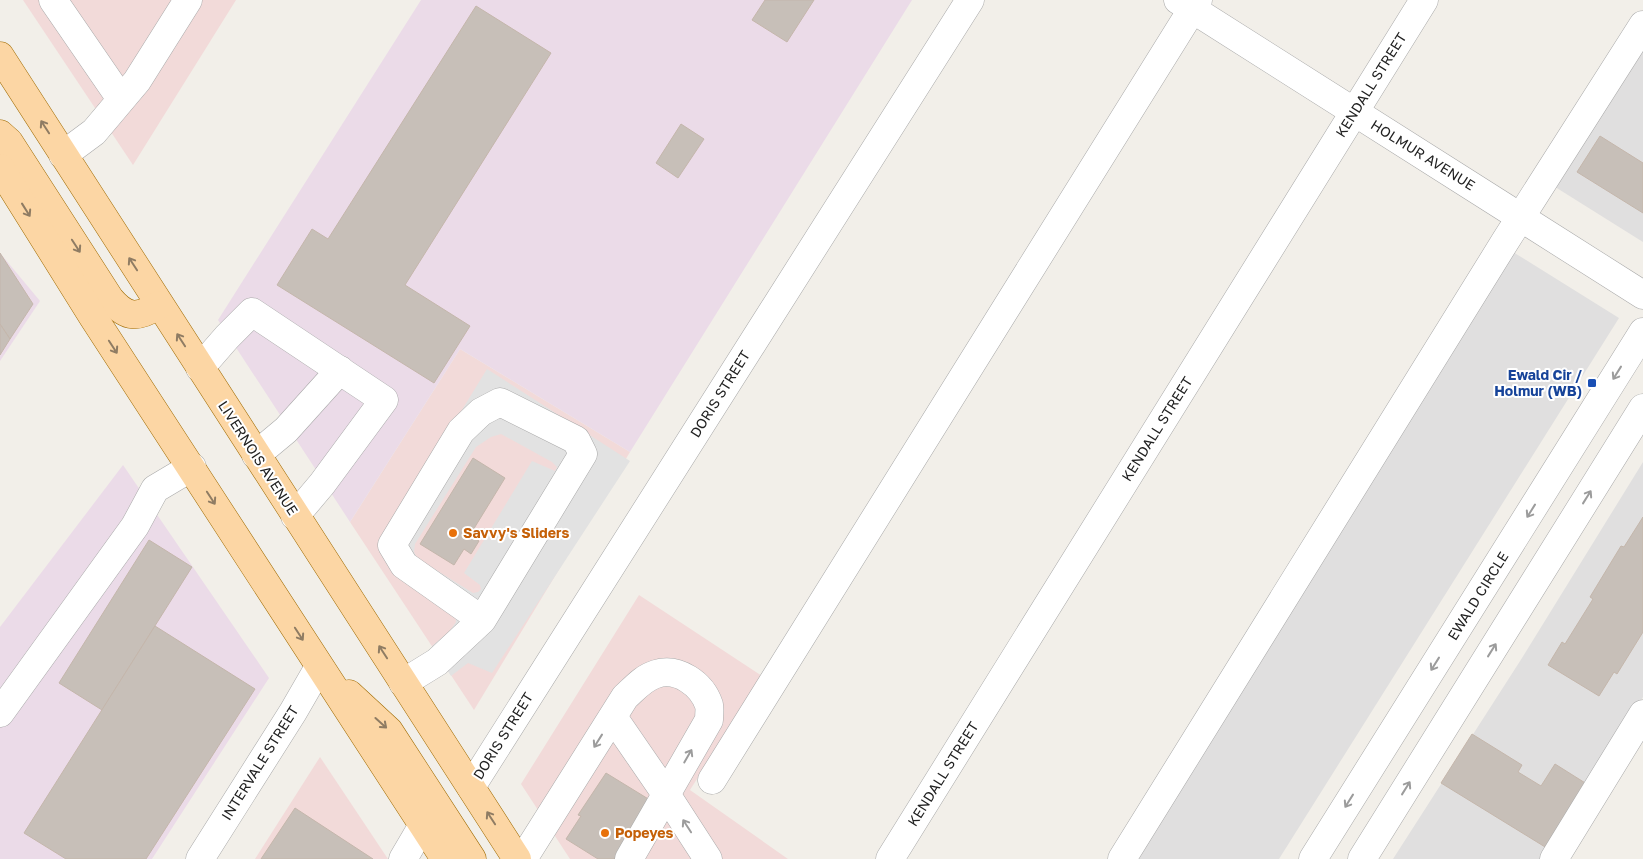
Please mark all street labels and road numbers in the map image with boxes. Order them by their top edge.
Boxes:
street label: KENDALL STREET [1332,29,1410,140]
street label: HOLMUR AVENUE [1368,116,1479,194]
street label: DORIS STREET [686,347,753,440]
street label: KENDALL STREET [1118,373,1196,484]
street label: LIVERNOIS AVENUE [215,397,302,518]
street label: EWALD CIRCLE [1444,548,1512,643]
street label: DORIS STREET [469,689,536,782]
street label: INTERVALE STREET [217,702,302,823]
street label: KENDALL STREET [904,718,982,829]

